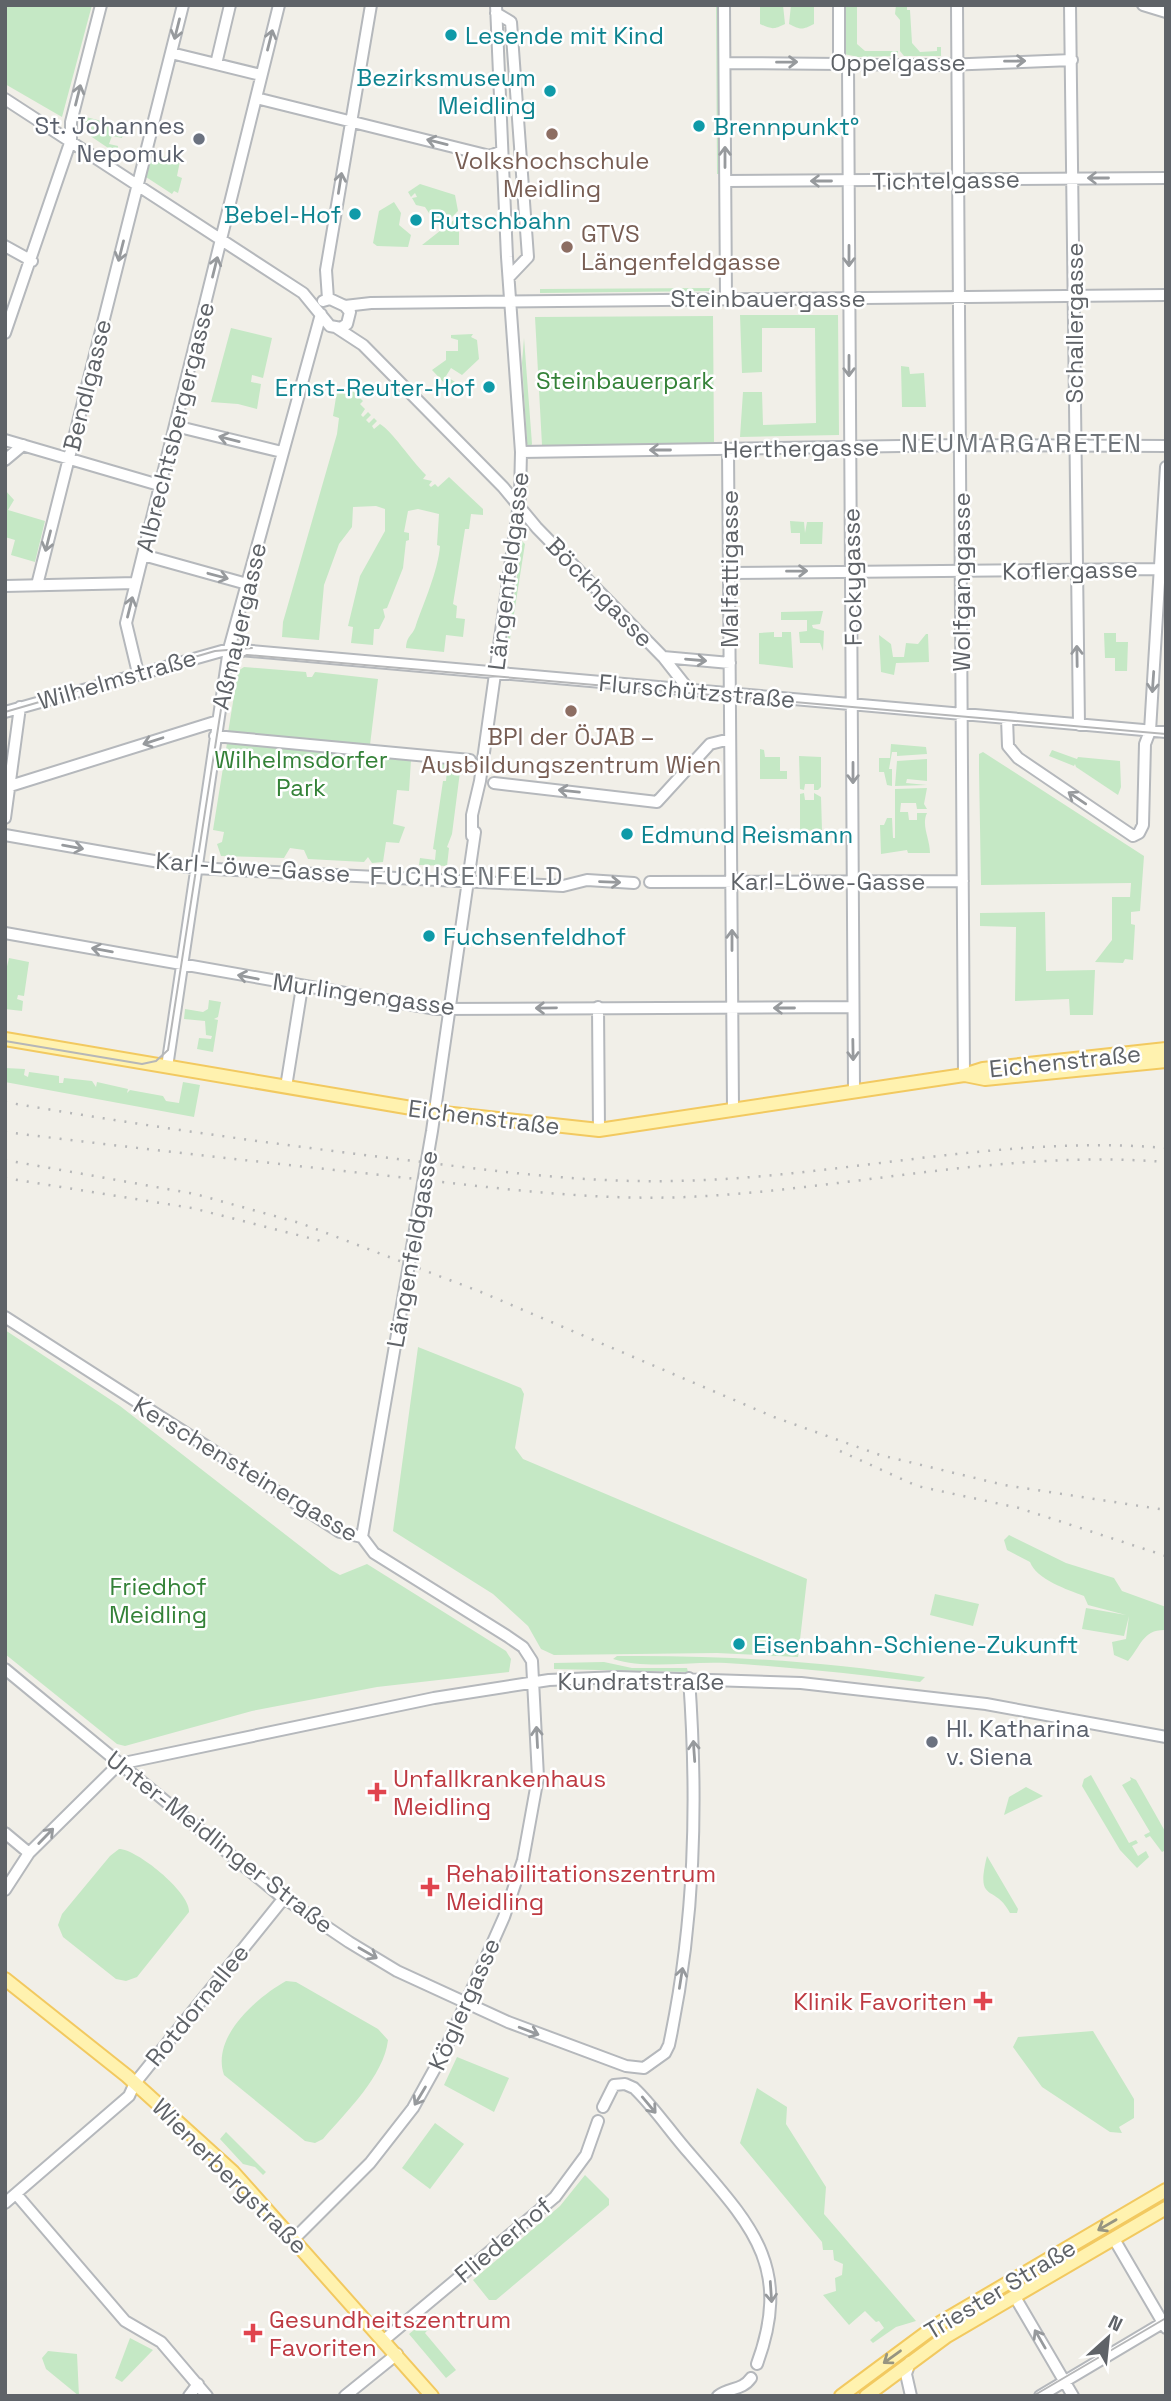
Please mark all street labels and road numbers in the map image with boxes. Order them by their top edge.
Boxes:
street label: Oppelgasse [830,47,966,78]
street label: Tichtelgasse [872,163,1020,197]
street label: Schallergasse [1059,243,1090,403]
street label: Steinbauergasse [670,283,866,314]
street label: Albrechtsbergergasse [129,299,221,555]
street label: Bendlgasse [56,316,118,454]
street label: Herthergasse [723,431,879,465]
street label: Längenfeldgasse [480,470,536,672]
street label: Malfattigasse [714,490,745,648]
street label: Wolfganggasse [946,492,977,672]
street label: Fockygasse [835,508,869,646]
street label: Böckhgasse [540,530,660,654]
street label: Aßmayergasse [205,539,273,713]
street label: Koflergasse [1002,553,1138,587]
street label: Wilhelmstraße [34,642,200,716]
street label: Flurschützstraße [597,667,797,715]
street label: Karl-Löwe-Gasse [155,845,351,889]
street label: Karl-Löwe-Gasse [730,866,926,897]
street label: Murlingengasse [271,966,457,1022]
street label: Eichenstraße [988,1038,1142,1084]
street label: Eichenstraße [406,1092,562,1142]
street label: Längenfeldgasse [379,1148,445,1350]
street label: Kerschensteinergasse [128,1390,364,1548]
street label: Kundratstraße [557,1666,725,1697]
street label: Unter-Meidlinger Straße [100,1744,340,1940]
street label: Köglergasse [421,1933,507,2075]
street label: Rotdornallee [138,1938,256,2072]
street label: Wienerbergstraße [146,2092,314,2260]
street label: Fliederhof [448,2190,558,2290]
street label: Triester Straße [919,2232,1081,2346]

